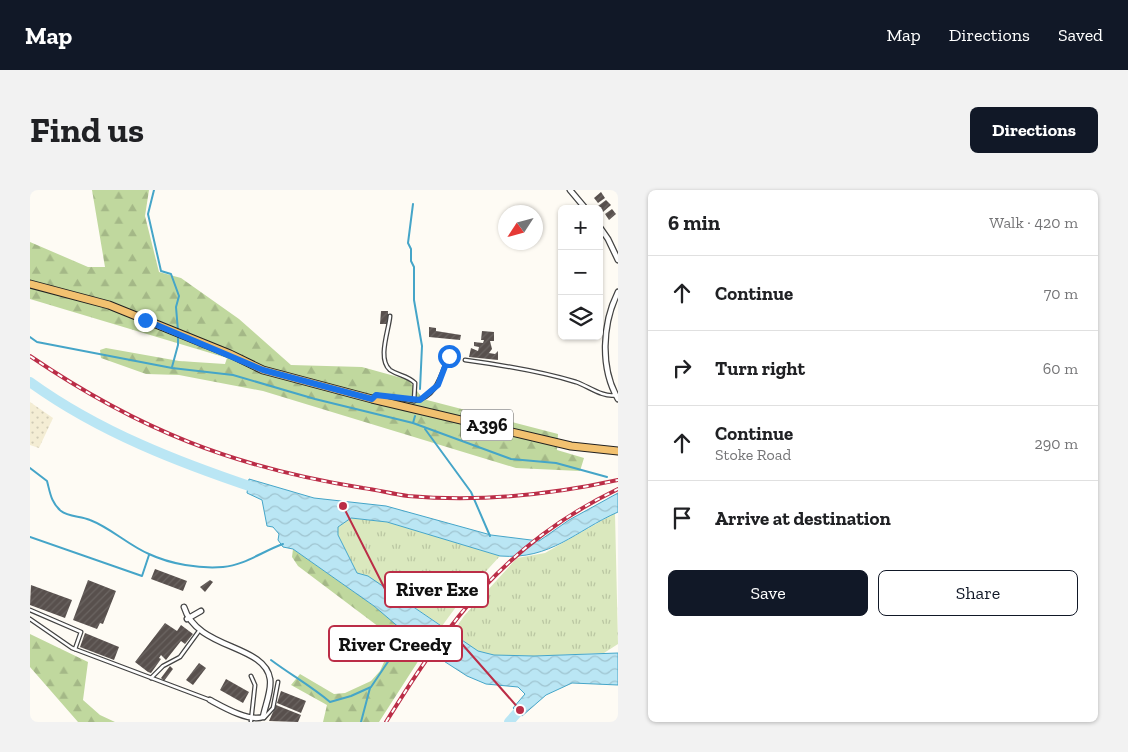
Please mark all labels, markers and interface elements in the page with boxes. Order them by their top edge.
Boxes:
text: Map [25,21,72,50]
text: Map [886,24,921,46]
text: Directions [949,24,1030,46]
text: Saved [1058,24,1103,46]
button: Directions [970,107,1098,153]
text: Find us [30,109,144,151]
north arrow [498,205,543,250]
map controls [558,205,603,340]
button: + [558,205,603,250]
text: 6 min [668,210,720,235]
text: Walk · 420 m [989,213,1078,232]
button: − [558,250,603,295]
icon: ahead [668,279,696,307]
text: Continue [715,282,793,305]
text: 70 m [1044,284,1078,303]
button: layers [558,295,603,340]
route end [134,309,157,332]
route start [438,345,461,368]
icon: right [668,354,696,382]
text: Turn right [715,357,805,380]
text: 60 m [1043,359,1078,378]
road number: A396 [461,410,513,440]
text: Continue [715,422,793,445]
icon: ahead [668,429,696,457]
text: 290 m [1035,434,1078,453]
text: Stoke Road [715,445,791,464]
icon: arrive [668,504,696,532]
text: Arrive at destination [715,507,891,530]
button: Save [668,570,868,616]
button: Share [878,570,1078,616]
callout: River Exe [385,572,488,607]
text: River Exe [396,577,479,601]
callout: River Creedy [329,626,462,661]
text: River Creedy [338,632,452,656]

